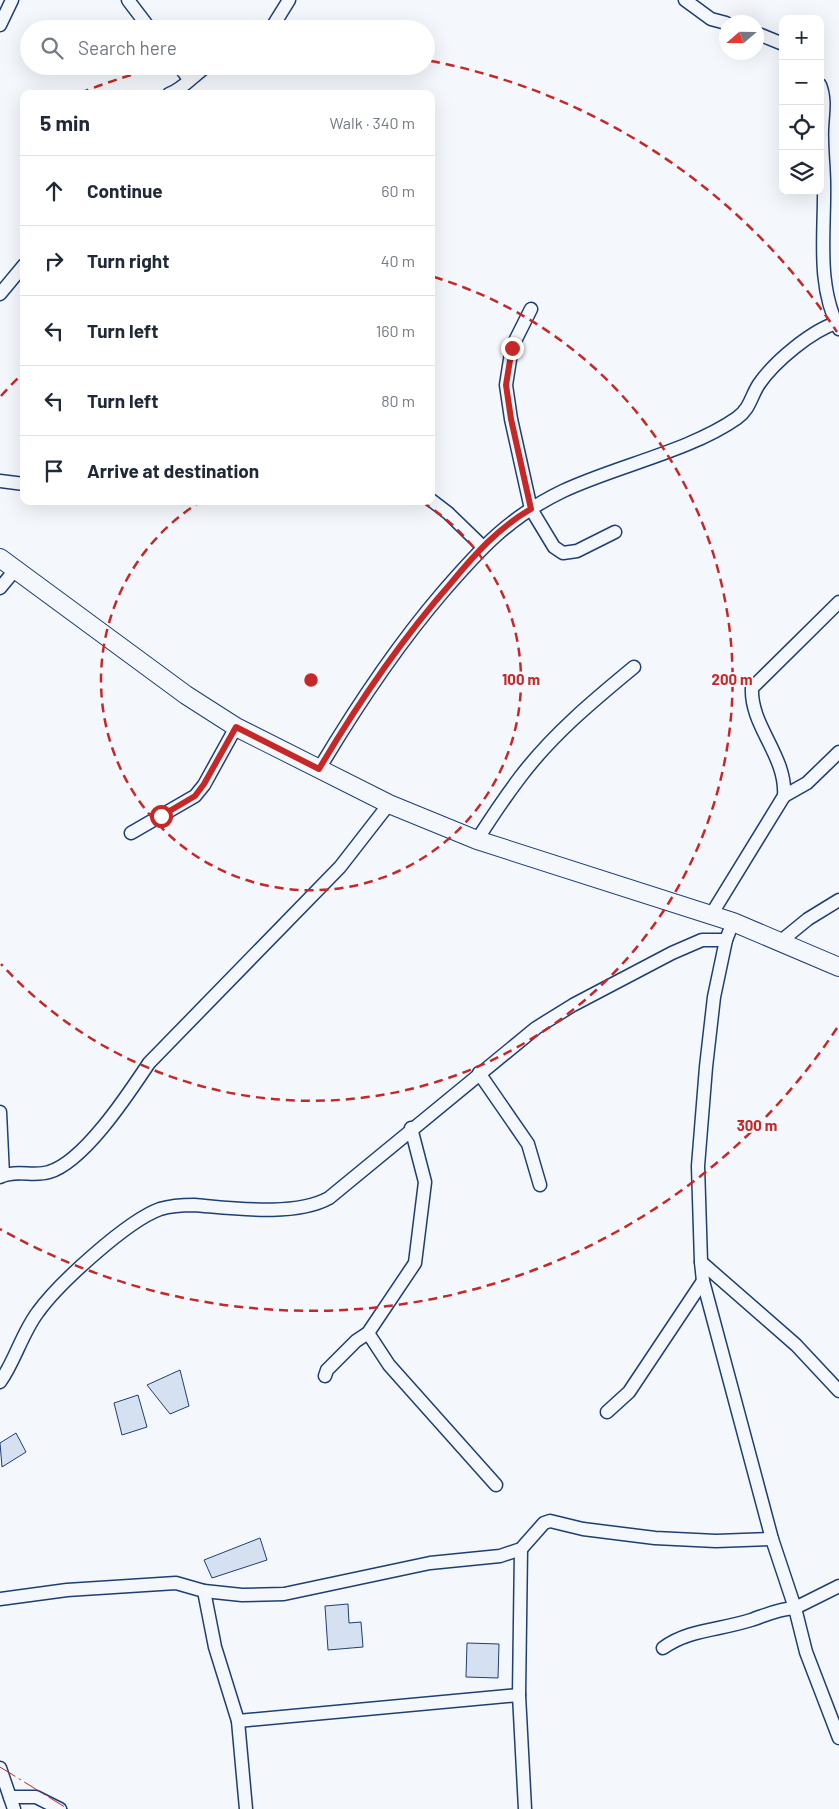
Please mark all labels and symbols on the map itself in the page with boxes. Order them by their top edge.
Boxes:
north arrow [719,15,764,60]
route end [501,337,524,360]
text: 100 m [502,670,540,688]
text: 200 m [711,670,753,688]
centre of rings [302,671,320,689]
route start [150,805,173,828]
text: 300 m [737,1116,777,1134]

